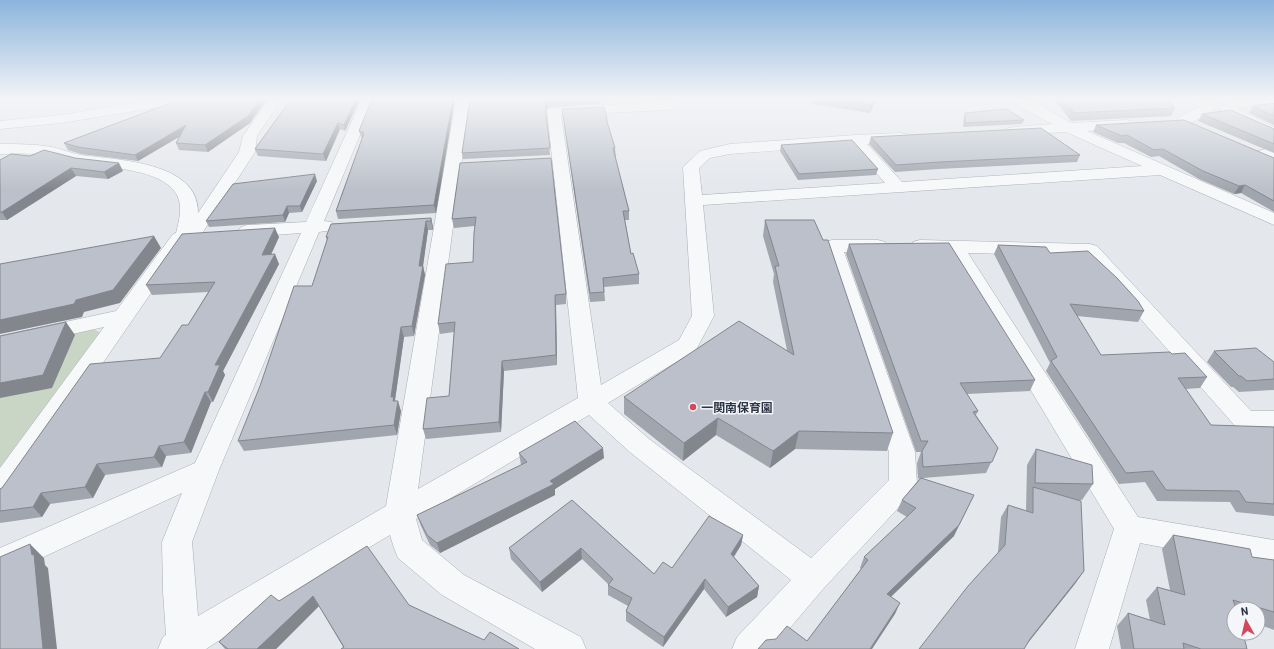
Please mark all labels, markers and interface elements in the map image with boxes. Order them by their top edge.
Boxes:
place label: 一関南保育園 [701,400,773,414]
marker: 一関南保育園 [688,402,698,412]
north arrow [1226,601,1266,641]
text: N [1240,604,1249,618]

